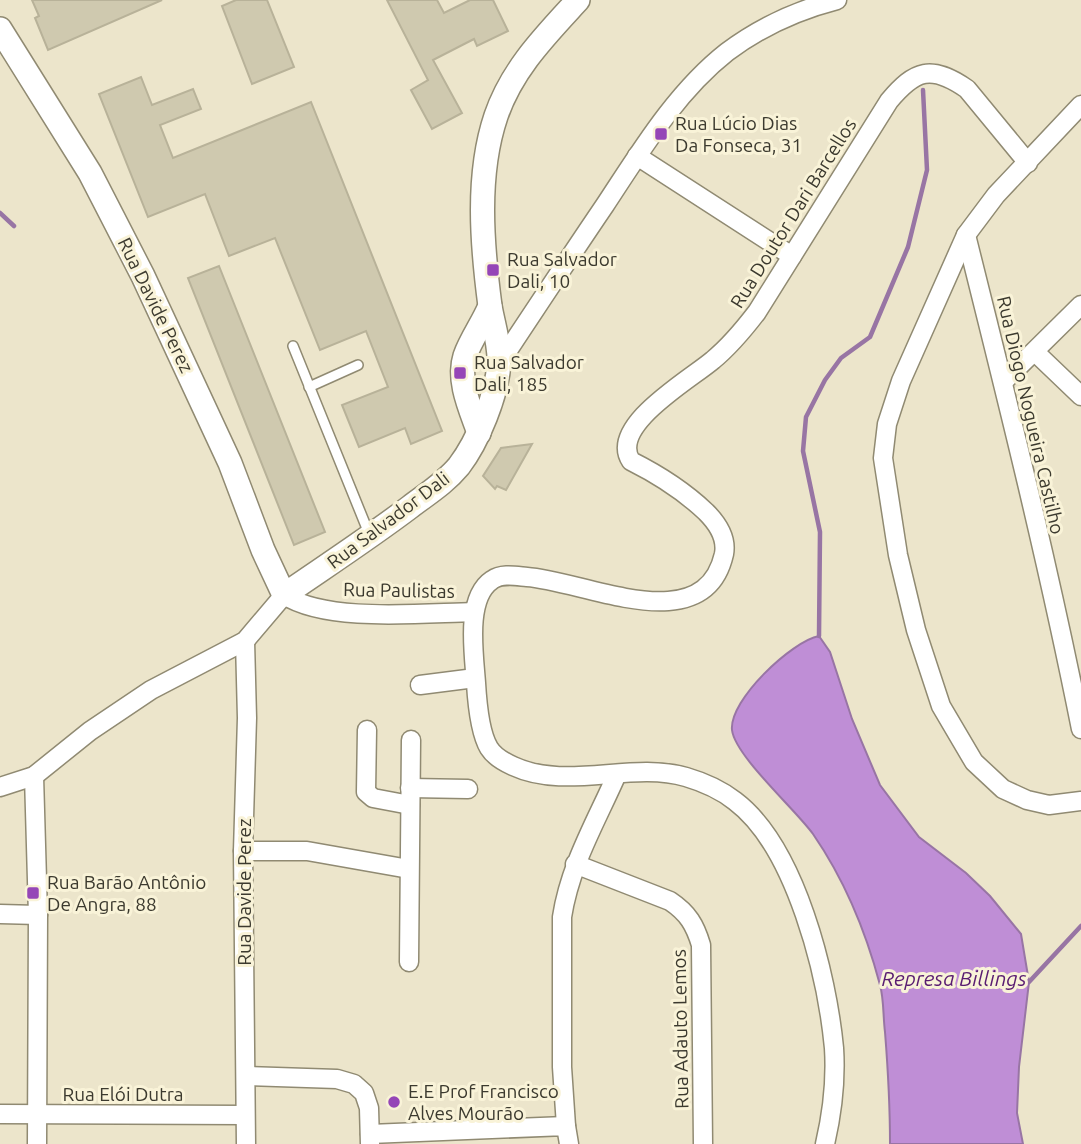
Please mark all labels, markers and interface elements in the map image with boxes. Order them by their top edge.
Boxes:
place label: Rua Lúcio Dias Da Fonseca, 31 [675,112,802,156]
street label: Rua Doutor Dari Barcellos [726,114,860,312]
marker: Rua Lúcio Dias Da Fonseca, 31 [653,126,669,142]
street label: Rua Davide Perez [114,234,198,376]
place label: Rua Salvador Dali, 10 [507,248,617,292]
marker: Rua Salvador Dali, 10 [485,262,501,278]
street label: Rua Diogo Nogueira Castilho [993,294,1069,536]
place label: Rua Salvador Dali, 185 [474,351,584,395]
marker: Rua Salvador Dali, 185 [452,365,468,381]
street label: Rua Salvador Dali [323,467,453,573]
street label: Rua Paulistas [343,578,455,602]
street label: Rua Davide Perez [233,818,255,966]
place label: Rua Barão Antônio De Angra, 88 [47,871,206,915]
marker: Rua Barão Antônio De Angra, 88 [25,885,41,901]
street label: Rua Adauto Lemos [668,949,692,1109]
water label: Represa Billings [881,966,1027,990]
place label: E.E Prof Francisco Alves Mourão [408,1080,559,1124]
street label: Rua Elói Dutra [62,1083,184,1105]
marker: E.E Prof Francisco Alves Mourão [386,1094,402,1110]

